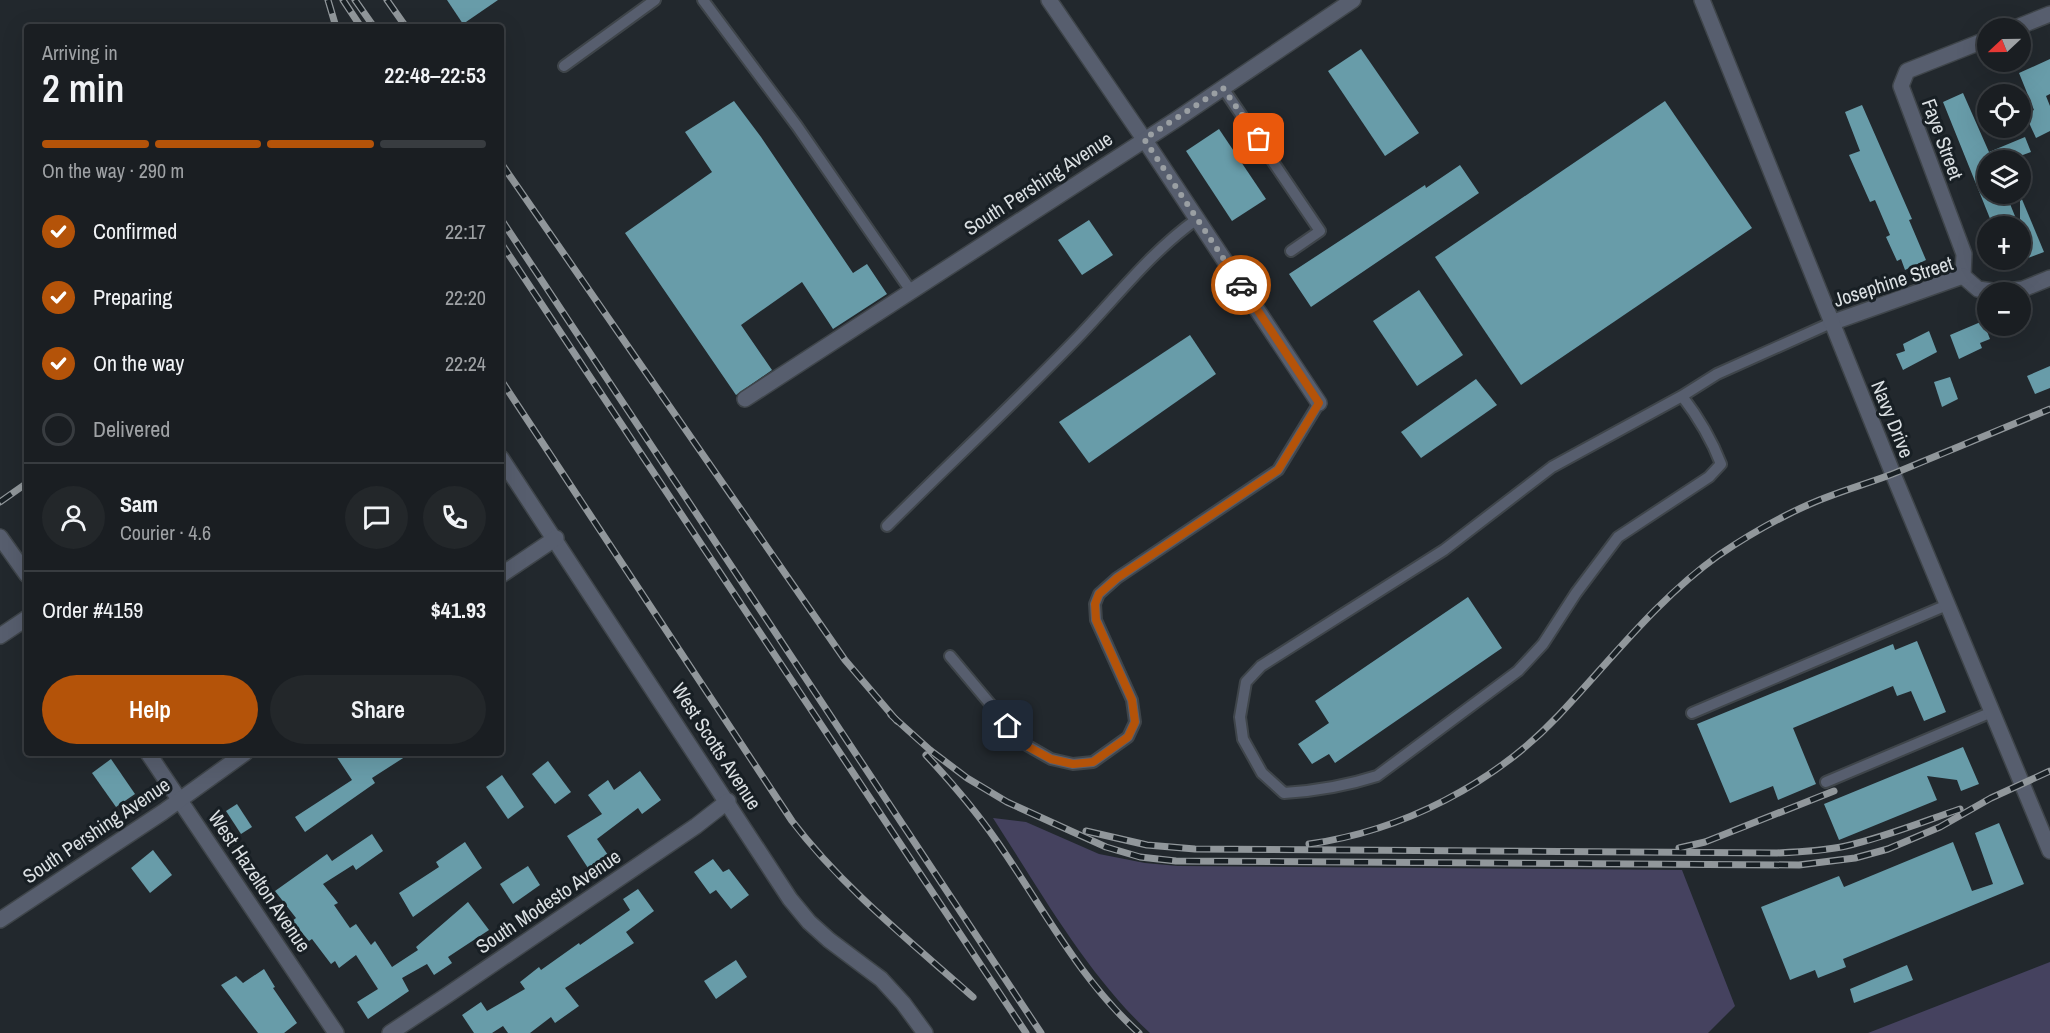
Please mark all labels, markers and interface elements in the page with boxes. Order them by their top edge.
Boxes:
north arrow [1977,18,2031,72]
map controls [1977,18,2031,336]
text: Arriving in [42,39,118,66]
text: 22:48–22:53 [384,60,486,90]
text: 2 min [42,62,124,114]
button: locate [1977,84,2031,138]
street label: Faye Street [1916,95,1970,183]
pin [1233,113,1284,164]
icon: bag [1242,122,1275,155]
street label: South Pershing Avenue [958,125,1118,241]
button: layers [1977,150,2031,204]
text: On the way · 290 m [42,157,184,184]
icon: check [42,215,75,248]
text: Confirmed [93,216,177,246]
button: + [1977,216,2031,270]
text: 22:17 [445,218,486,245]
street label: Josephine Street [1830,249,1957,313]
courier [1211,255,1271,315]
icon: car [1225,269,1258,302]
icon: check [42,281,75,314]
text: Preparing [93,282,172,312]
button: − [1977,282,2031,336]
text: 22:20 [445,284,486,311]
icon: check [42,347,75,380]
text: On the way [93,348,184,378]
text: 22:24 [445,350,486,377]
street label: Navy Drive [1865,376,1921,462]
text: Delivered [93,414,170,444]
button: person [42,486,105,549]
button: chat [345,486,408,549]
button: phone [423,486,486,549]
text: Sam [120,489,158,519]
text: Courier · 4.6 [120,519,211,546]
text: Order #4159 [42,595,143,625]
text: $41.93 [431,595,486,625]
button: Help [42,675,258,744]
button: Share [270,675,486,744]
street label: West Scotts Avenue [666,677,768,815]
pin [982,700,1033,751]
icon: home [991,709,1024,742]
street label: South Pershing Avenue [17,771,175,889]
street label: West Hazelton Avenue [203,805,317,957]
street label: South Modesto Avenue [470,842,626,960]

